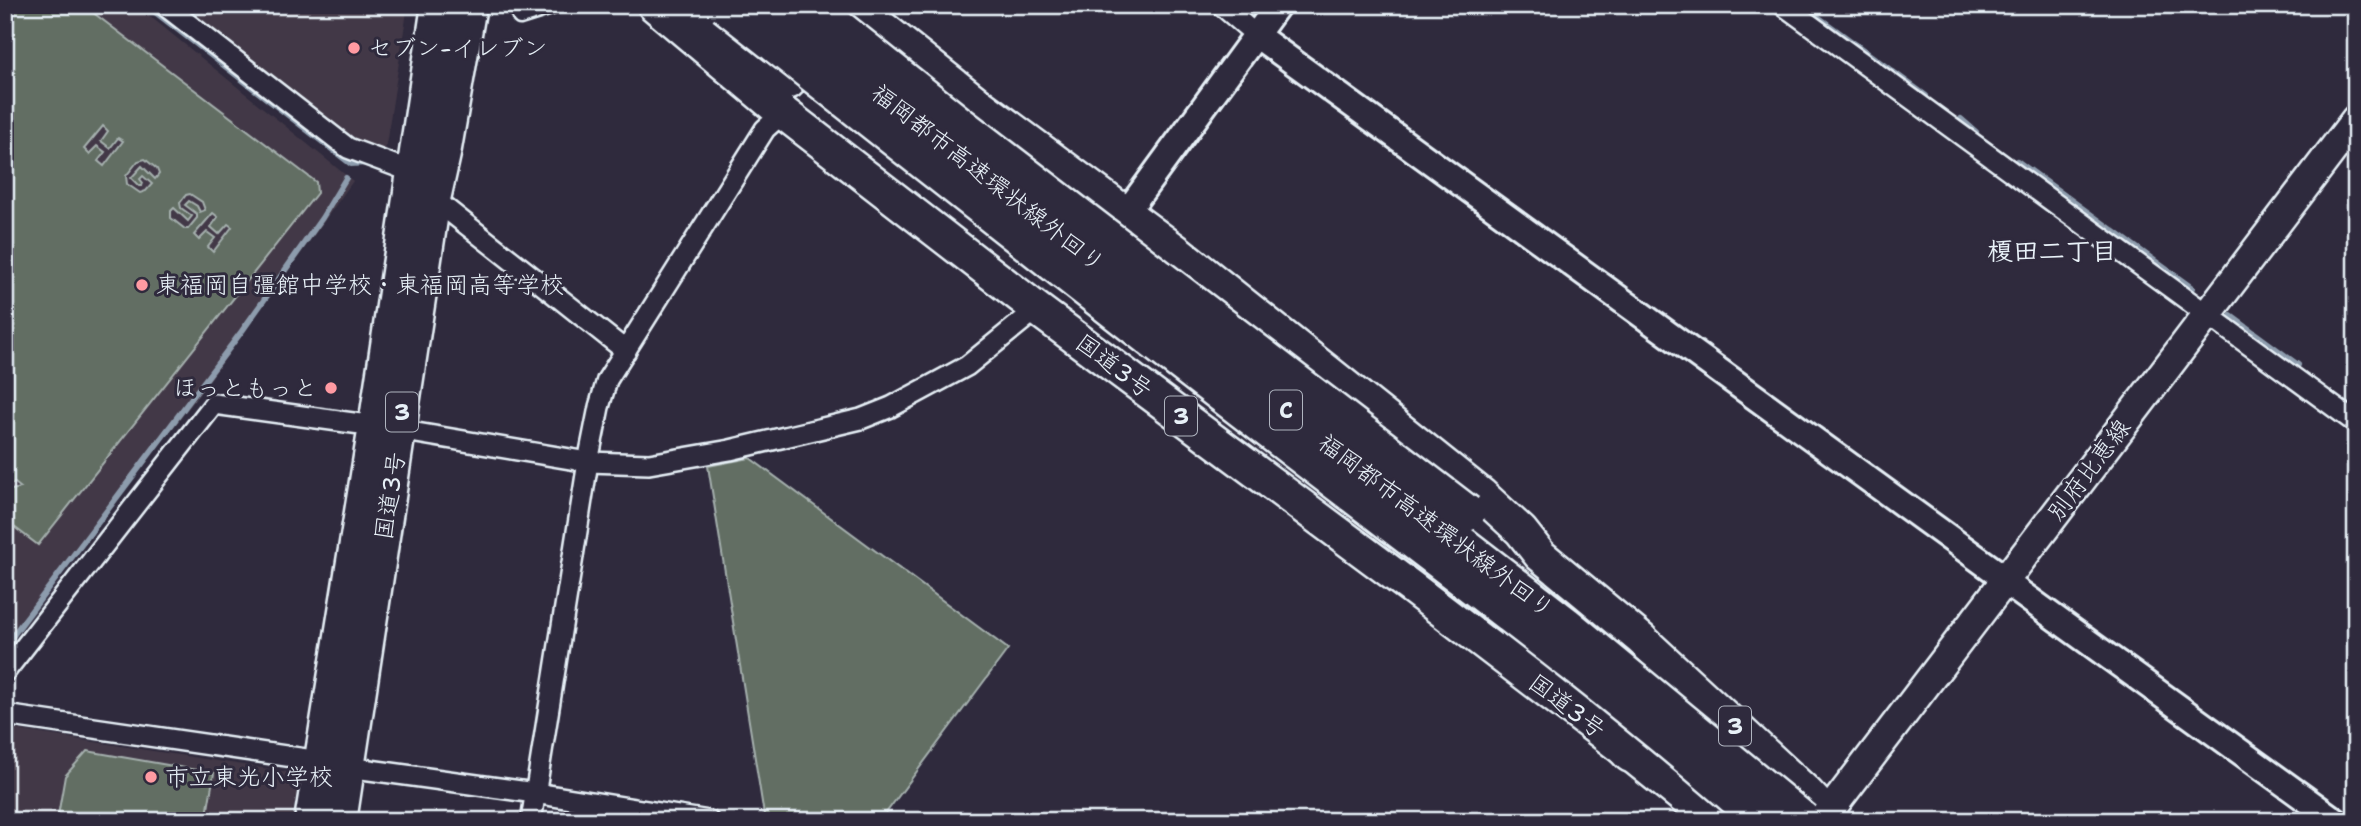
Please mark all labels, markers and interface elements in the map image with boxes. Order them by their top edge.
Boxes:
place label: セブン-イレブン [368,32,548,64]
marker: セブン-イレブン [346,40,362,56]
street label: 福岡都市高速環状線外回り [865,77,1111,279]
district label: 榎田二丁目 [1987,233,2117,268]
place label: 東福岡自彊館中学校・東福岡高等学校 [156,269,564,301]
marker: 東福岡自彊館中学校・東福岡高等学校 [134,277,150,293]
street label: 国道3号 [1069,326,1159,406]
place label: ほっともっと [173,372,317,404]
marker: ほっともっと [323,380,339,396]
road number: C [1270,390,1302,430]
road number: 3 [386,392,418,432]
road number: 3 [1165,396,1197,436]
street label: 別府比恵線 [2040,412,2138,528]
street label: 福岡都市高速環状線外回り [1311,427,1561,625]
street label: 国道3号 [367,450,413,542]
street label: 国道3号 [1522,666,1612,746]
road number: 3 [1719,706,1751,746]
place label: 市立東光小学校 [165,761,333,793]
marker: 市立東光小学校 [143,769,159,785]

